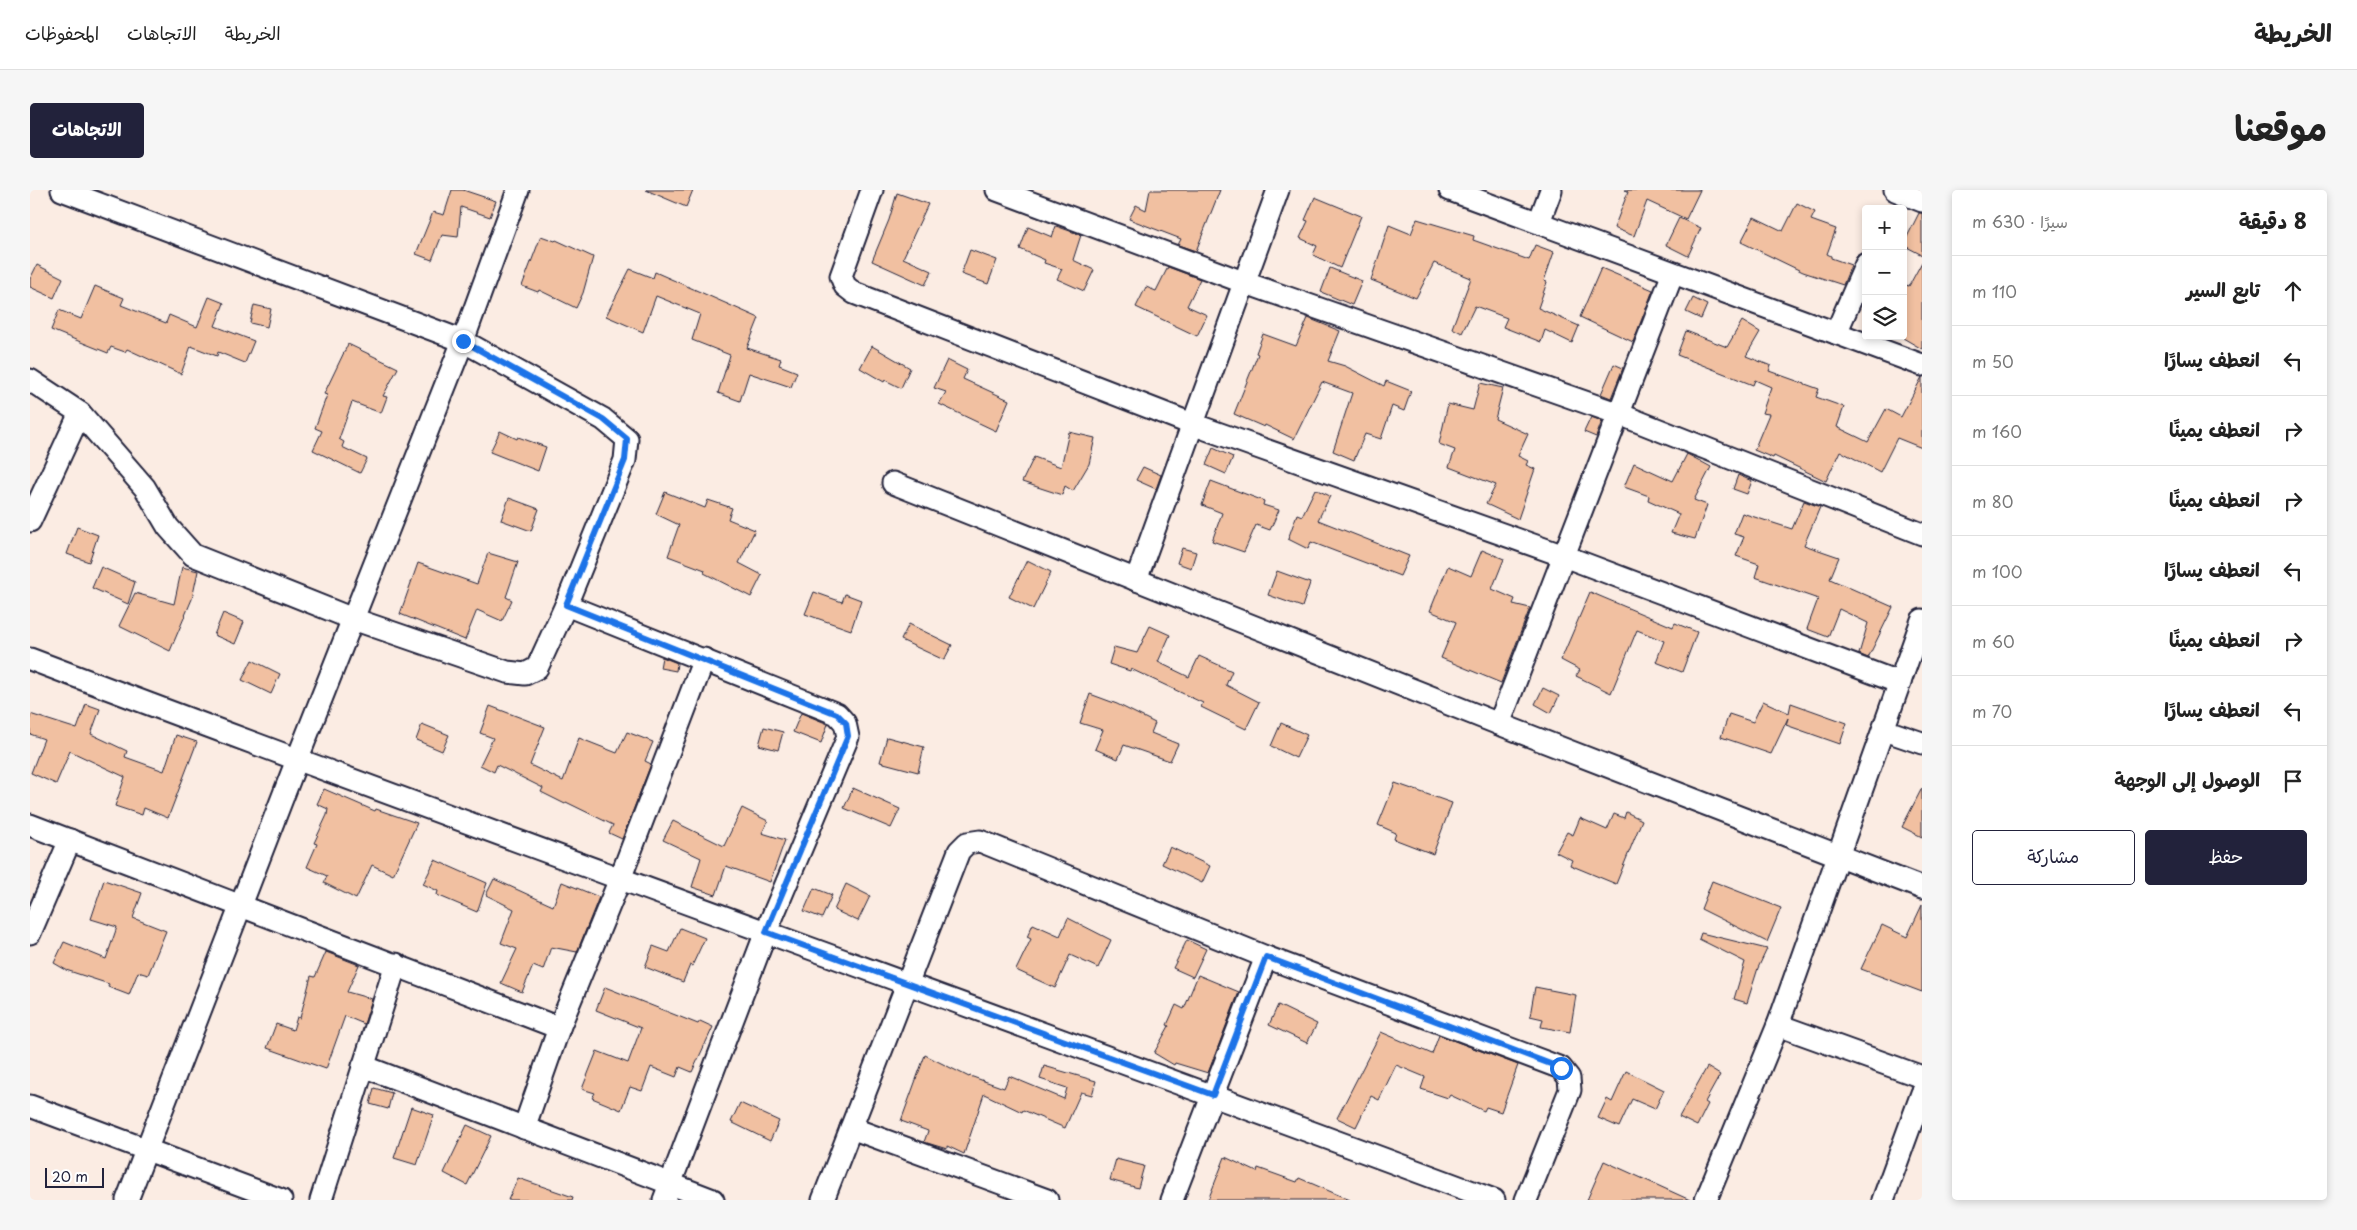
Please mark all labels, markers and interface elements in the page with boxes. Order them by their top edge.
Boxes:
text: الخريطة [2254,14,2332,50]
text: المحفوظات [25,19,99,46]
text: الاتجاهات [127,19,197,46]
text: الخريطة [225,19,281,46]
text: موقعنا [2234,100,2327,153]
button: الاتجاهات [30,103,144,158]
text: 8 دقيقة [2239,204,2307,236]
map controls [1862,205,1907,340]
button: + [1862,205,1907,250]
text: سيرًا · 630 m [1972,209,2068,233]
button: − [1862,250,1907,295]
text: تابع السير [2186,275,2260,303]
icon: ahead [2279,277,2307,305]
text: 110 m [1972,279,2017,303]
button: layers [1862,295,1907,340]
route end [452,330,475,353]
text: انعطف يسارًا [2164,345,2260,373]
icon: left [2279,347,2307,375]
text: 50 m [1972,349,2014,373]
text: انعطف يمينًا [2169,415,2260,443]
icon: right [2279,417,2307,445]
text: 160 m [1972,419,2022,443]
text: انعطف يمينًا [2169,485,2260,513]
icon: right [2279,487,2307,515]
text: 80 m [1972,489,2013,513]
text: انعطف يسارًا [2164,555,2260,583]
icon: left [2279,557,2307,585]
text: 100 m [1972,559,2022,583]
text: انعطف يمينًا [2169,625,2260,653]
icon: right [2279,627,2307,655]
text: 60 m [1972,629,2015,653]
text: انعطف يسارًا [2164,695,2260,723]
icon: left [2279,697,2307,725]
text: 70 m [1972,699,2012,723]
text: الوصول إلى الوجهة [2114,765,2260,793]
icon: arrive [2279,767,2307,795]
button: مشاركة [1972,830,2135,885]
button: حفظ [2145,830,2307,885]
route start [1550,1057,1573,1080]
scale bar [45,1165,104,1188]
text: 20 m [52,1166,88,1187]

